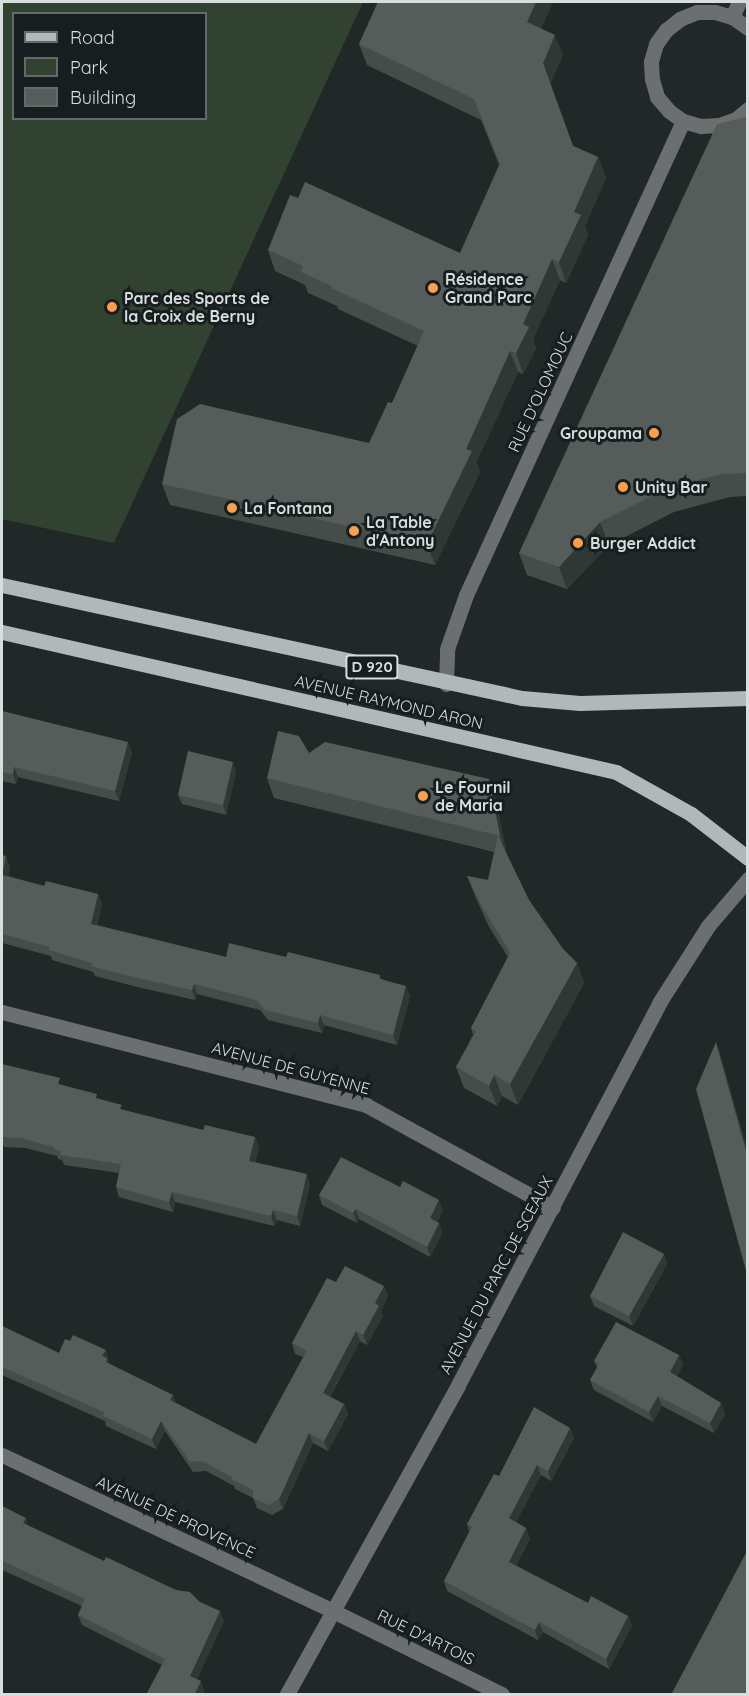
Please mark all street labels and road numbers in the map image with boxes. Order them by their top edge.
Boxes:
street label: RUE D'OLOMOUC [504,329,576,455]
road number: D 920 [345,655,399,679]
street label: AVENUE RAYMOND ARON [293,671,485,733]
street label: AVENUE DE GUYENNE [210,1038,372,1098]
street label: AVENUE DU PARC DE SCEAUX [435,1173,557,1377]
street label: AVENUE DE PROVENCE [93,1472,259,1562]
street label: RUE D'ARTOIS [374,1605,478,1669]

